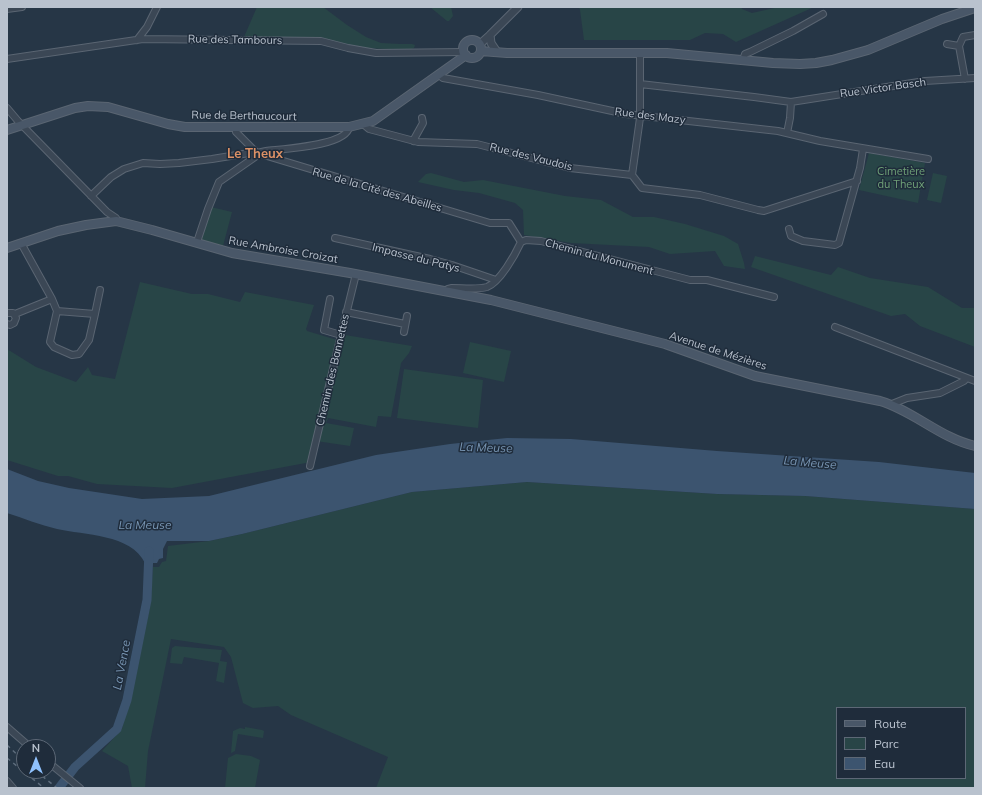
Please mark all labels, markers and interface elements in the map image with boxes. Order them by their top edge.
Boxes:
street label: Rue des Tambours [188,33,282,47]
street label: Rue Victor Basch [839,75,927,101]
street label: Rue des Mazy [614,105,686,127]
street label: Rue de Berthaucourt [191,108,297,124]
street label: Rue des Vaudois [488,140,574,174]
district label: Le Theux [227,146,283,162]
street label: Rue de la Cité des Abeilles [311,165,443,215]
park label: Cimetière du Theux [877,165,925,191]
street label: Rue Ambroise Croizat [227,234,339,266]
street label: Chemin du Monument [543,236,655,278]
street label: Impasse du Patys [371,241,461,275]
street label: Chemin des Bannettes [314,313,352,427]
street label: Avenue de Mézières [668,329,768,373]
water label: La Meuse [459,440,513,456]
water label: La Meuse [783,454,837,472]
water label: La Meuse [118,518,172,532]
water label: La Vence [110,639,134,691]
legend [836,707,966,779]
text: Route [874,716,907,731]
text: Parc [874,736,899,751]
north arrow [16,739,56,779]
text: N [32,741,40,755]
text: Eau [874,756,895,771]

